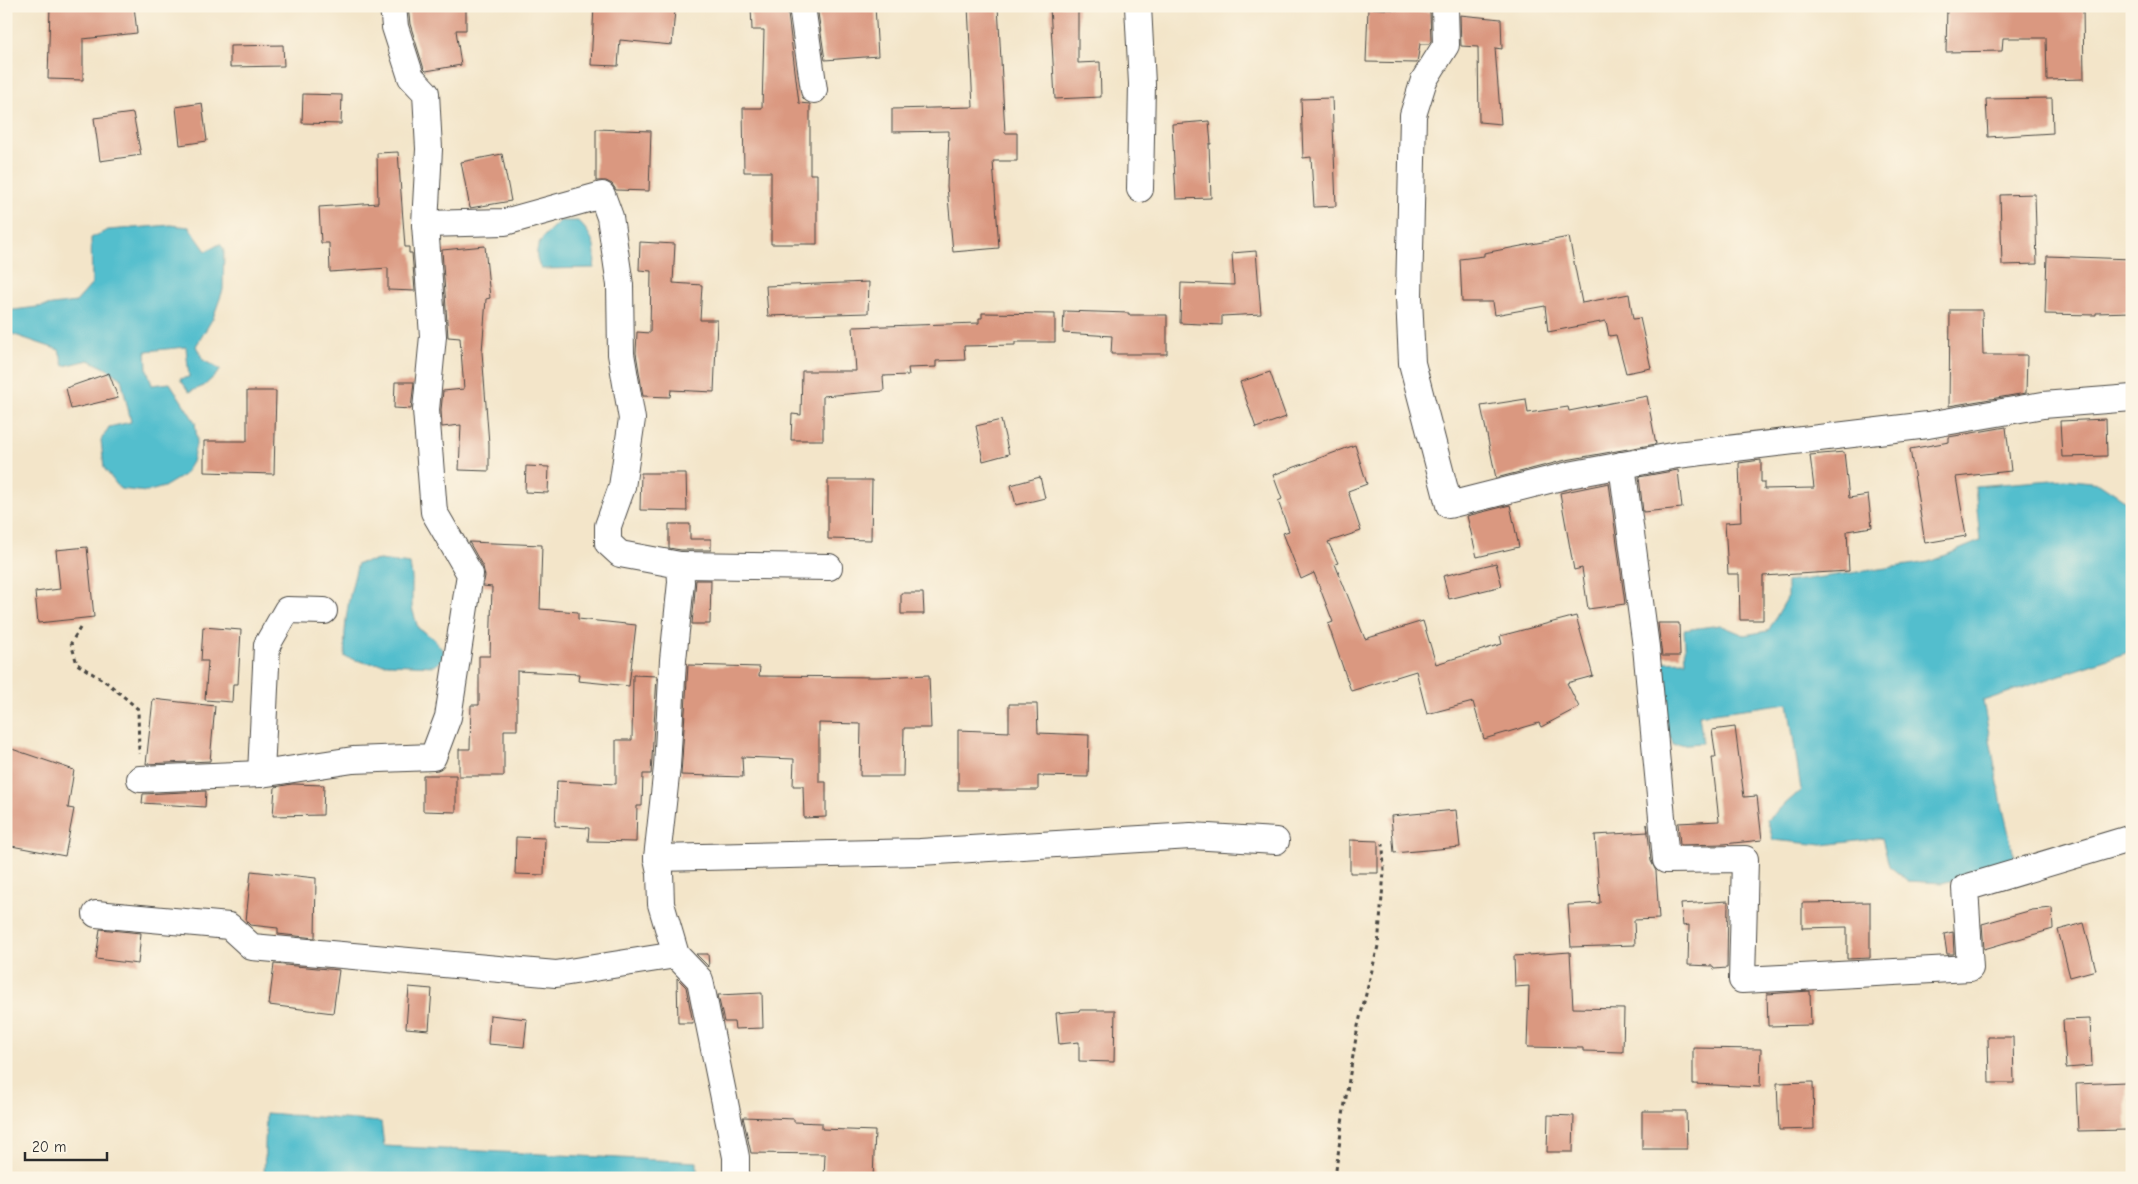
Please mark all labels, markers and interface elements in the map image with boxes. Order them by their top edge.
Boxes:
scale bar [25,1129,108,1161]
text: 20 m [32,1138,66,1156]

